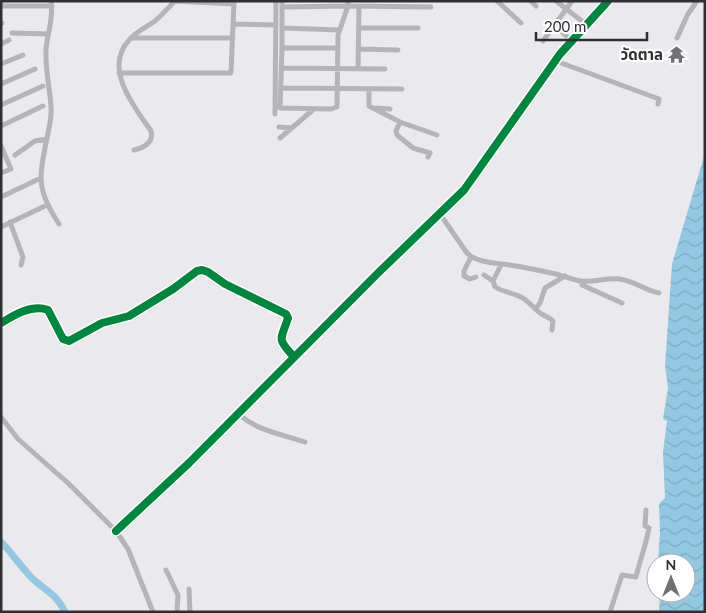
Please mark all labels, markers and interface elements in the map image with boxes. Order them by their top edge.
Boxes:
scale bar [536,10,647,42]
text: 200 m [544,17,586,35]
place label: วัดตาล [620,45,663,63]
temple icon: วัดตาล [667,45,687,65]
north arrow [646,553,696,603]
text: N [666,556,676,573]

